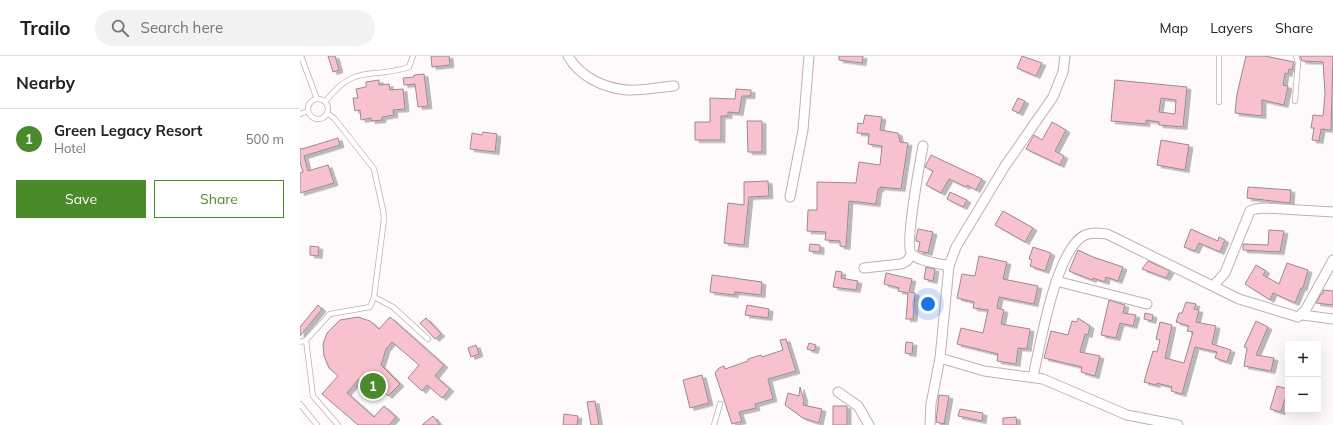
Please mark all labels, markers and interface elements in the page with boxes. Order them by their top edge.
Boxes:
search box [95,10,375,46]
text: Trailo [20,16,71,40]
icon: search [109,17,131,39]
text: Search here [141,18,223,37]
text: Map [1159,19,1188,37]
text: Layers [1210,19,1253,37]
text: Share [1275,19,1313,37]
text: Nearby [16,72,75,93]
text: Green Legacy Resort [54,121,203,140]
text: 1 [25,131,33,147]
text: 500 m [246,131,284,147]
text: Hotel [54,140,86,156]
button: Save [16,180,146,218]
button: Share [154,180,284,218]
your location [918,294,938,314]
map controls [1285,341,1321,413]
button: + [1285,341,1321,377]
pin: 1 [360,371,386,401]
button: − [1285,377,1321,413]

